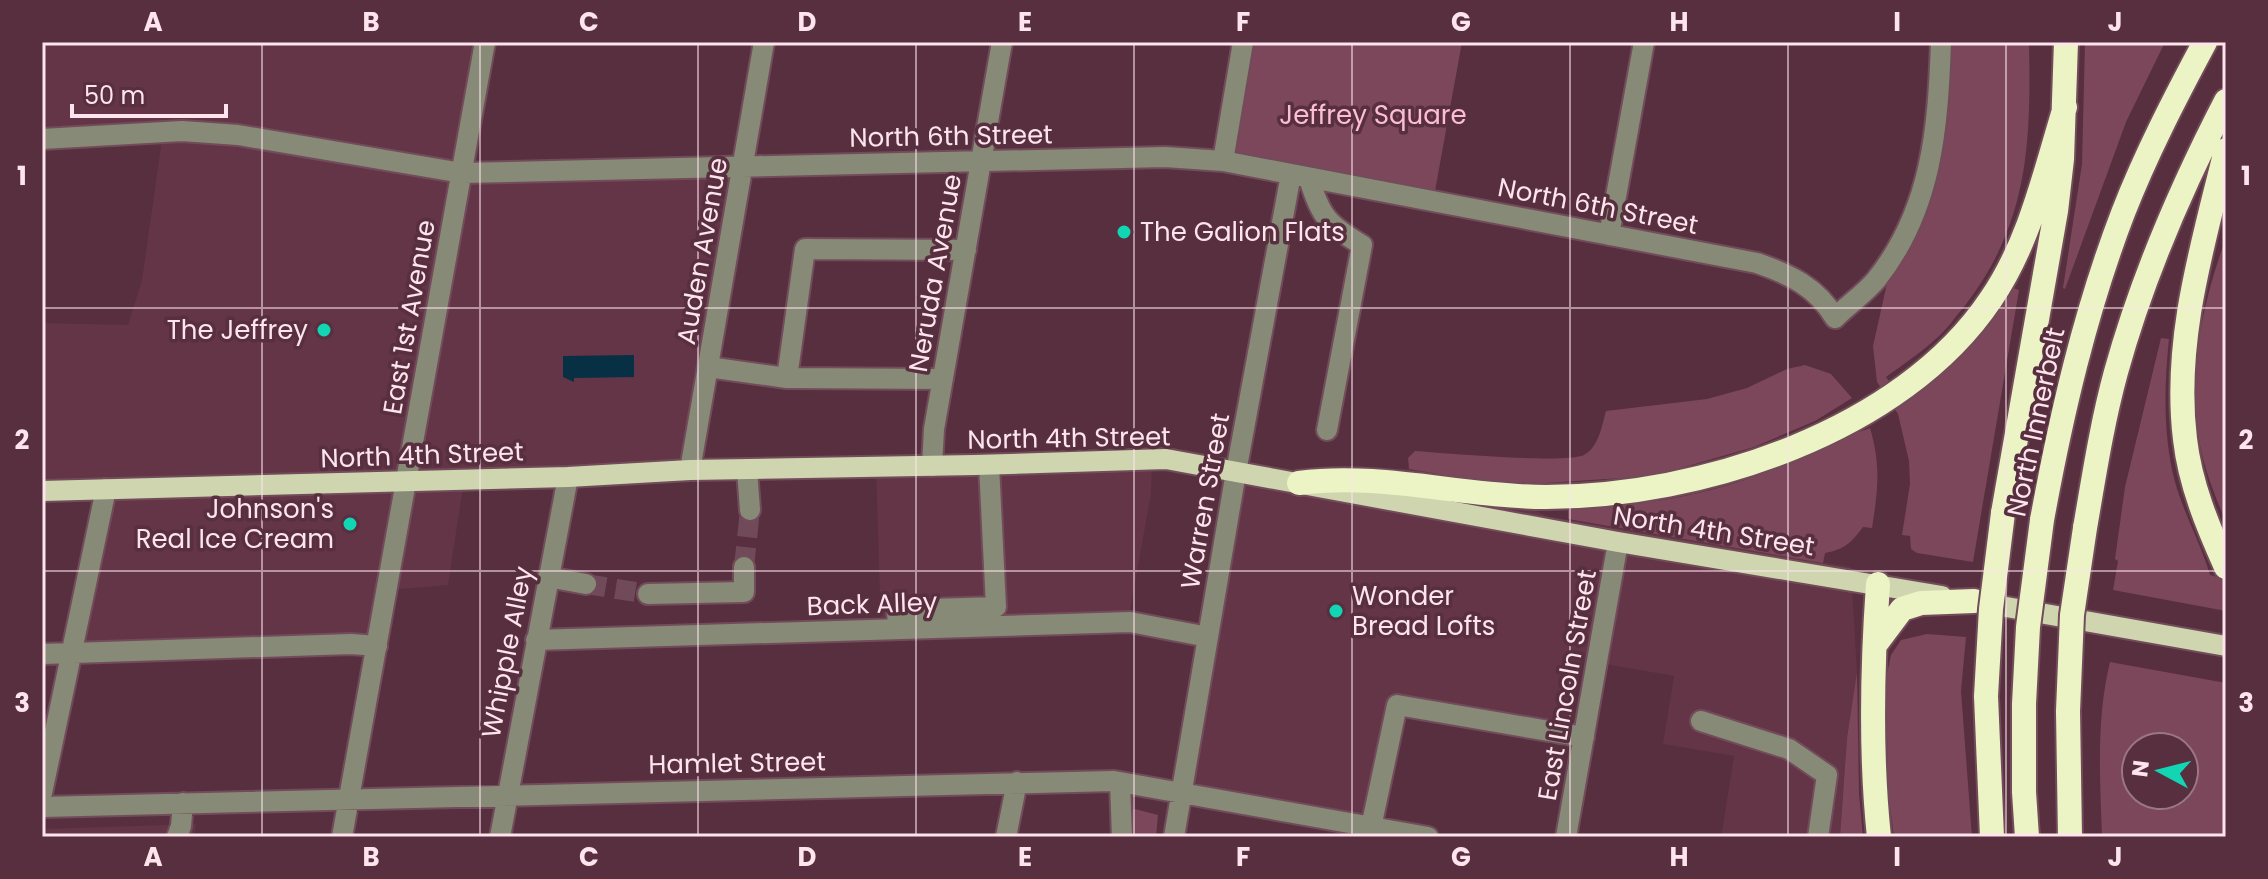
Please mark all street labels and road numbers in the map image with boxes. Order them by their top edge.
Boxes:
street label: North 6th Street [849,116,1053,156]
street label: Auden Avenue [668,155,736,347]
street label: North 6th Street [1495,169,1701,243]
street label: Neruda Avenue [900,171,970,375]
street label: East 1st Avenue [374,217,444,417]
street label: North Innerbelt [1998,324,2074,520]
street label: Warren Street [1172,410,1238,592]
street label: North 4th Street [967,418,1171,458]
street label: North 4th Street [320,433,524,477]
street label: North 4th Street [1611,497,1817,565]
street label: Whipple Alley [473,563,541,741]
street label: East Lincoln Street [1529,567,1605,803]
street label: Back Alley [806,584,938,624]
street label: Hamlet Street [648,743,826,783]

